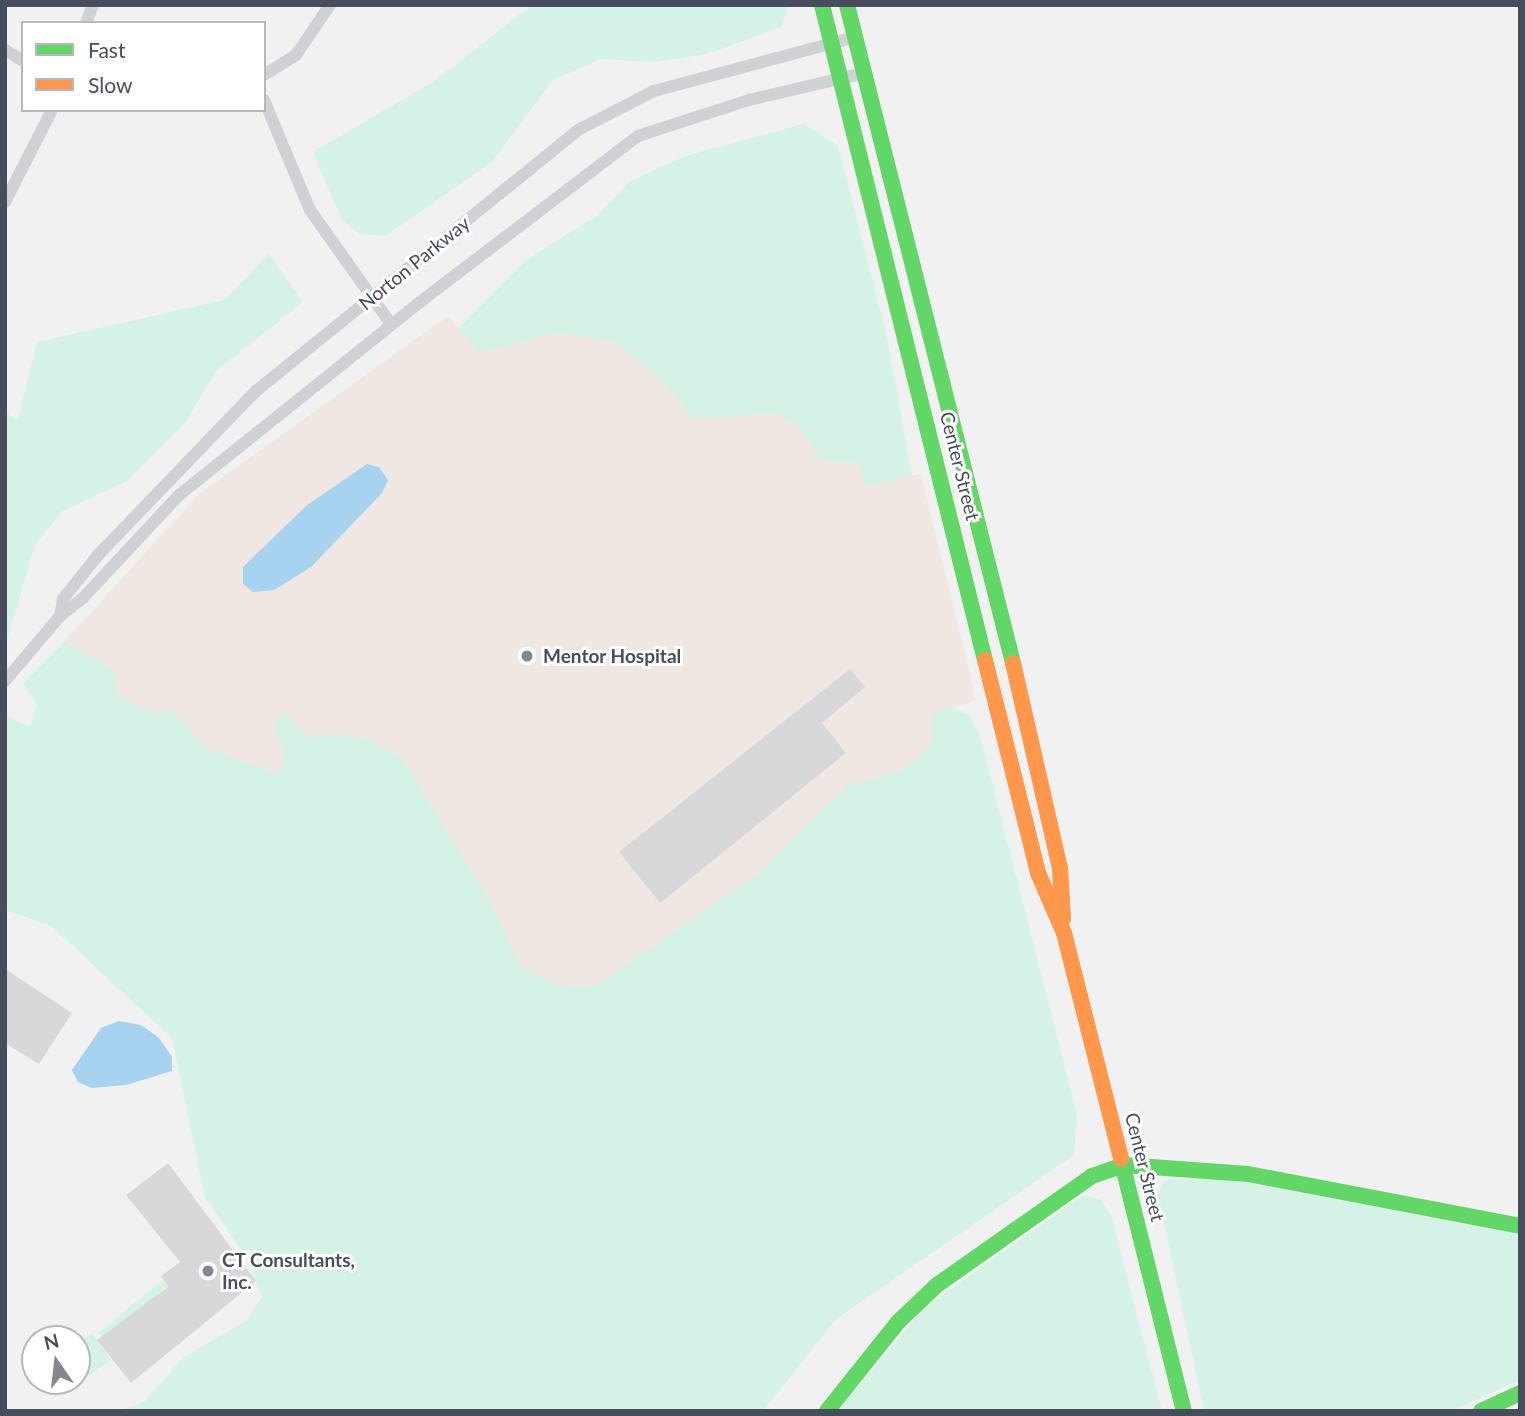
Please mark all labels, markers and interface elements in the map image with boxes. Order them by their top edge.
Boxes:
legend [21,21,266,112]
text: Fast [88,37,125,62]
text: Slow [88,72,132,97]
street label: Norton Parkway [354,211,474,315]
street label: Center Street [935,409,985,523]
place label: Mentor Hospital [543,645,682,667]
marker: Mentor Hospital [517,646,537,666]
street label: Center Street [1120,1110,1170,1224]
place label: CT Consultants, Inc. [222,1249,356,1293]
marker: CT Consultants, Inc. [200,1263,216,1279]
north arrow [21,1325,91,1395]
text: N [41,1328,61,1354]

